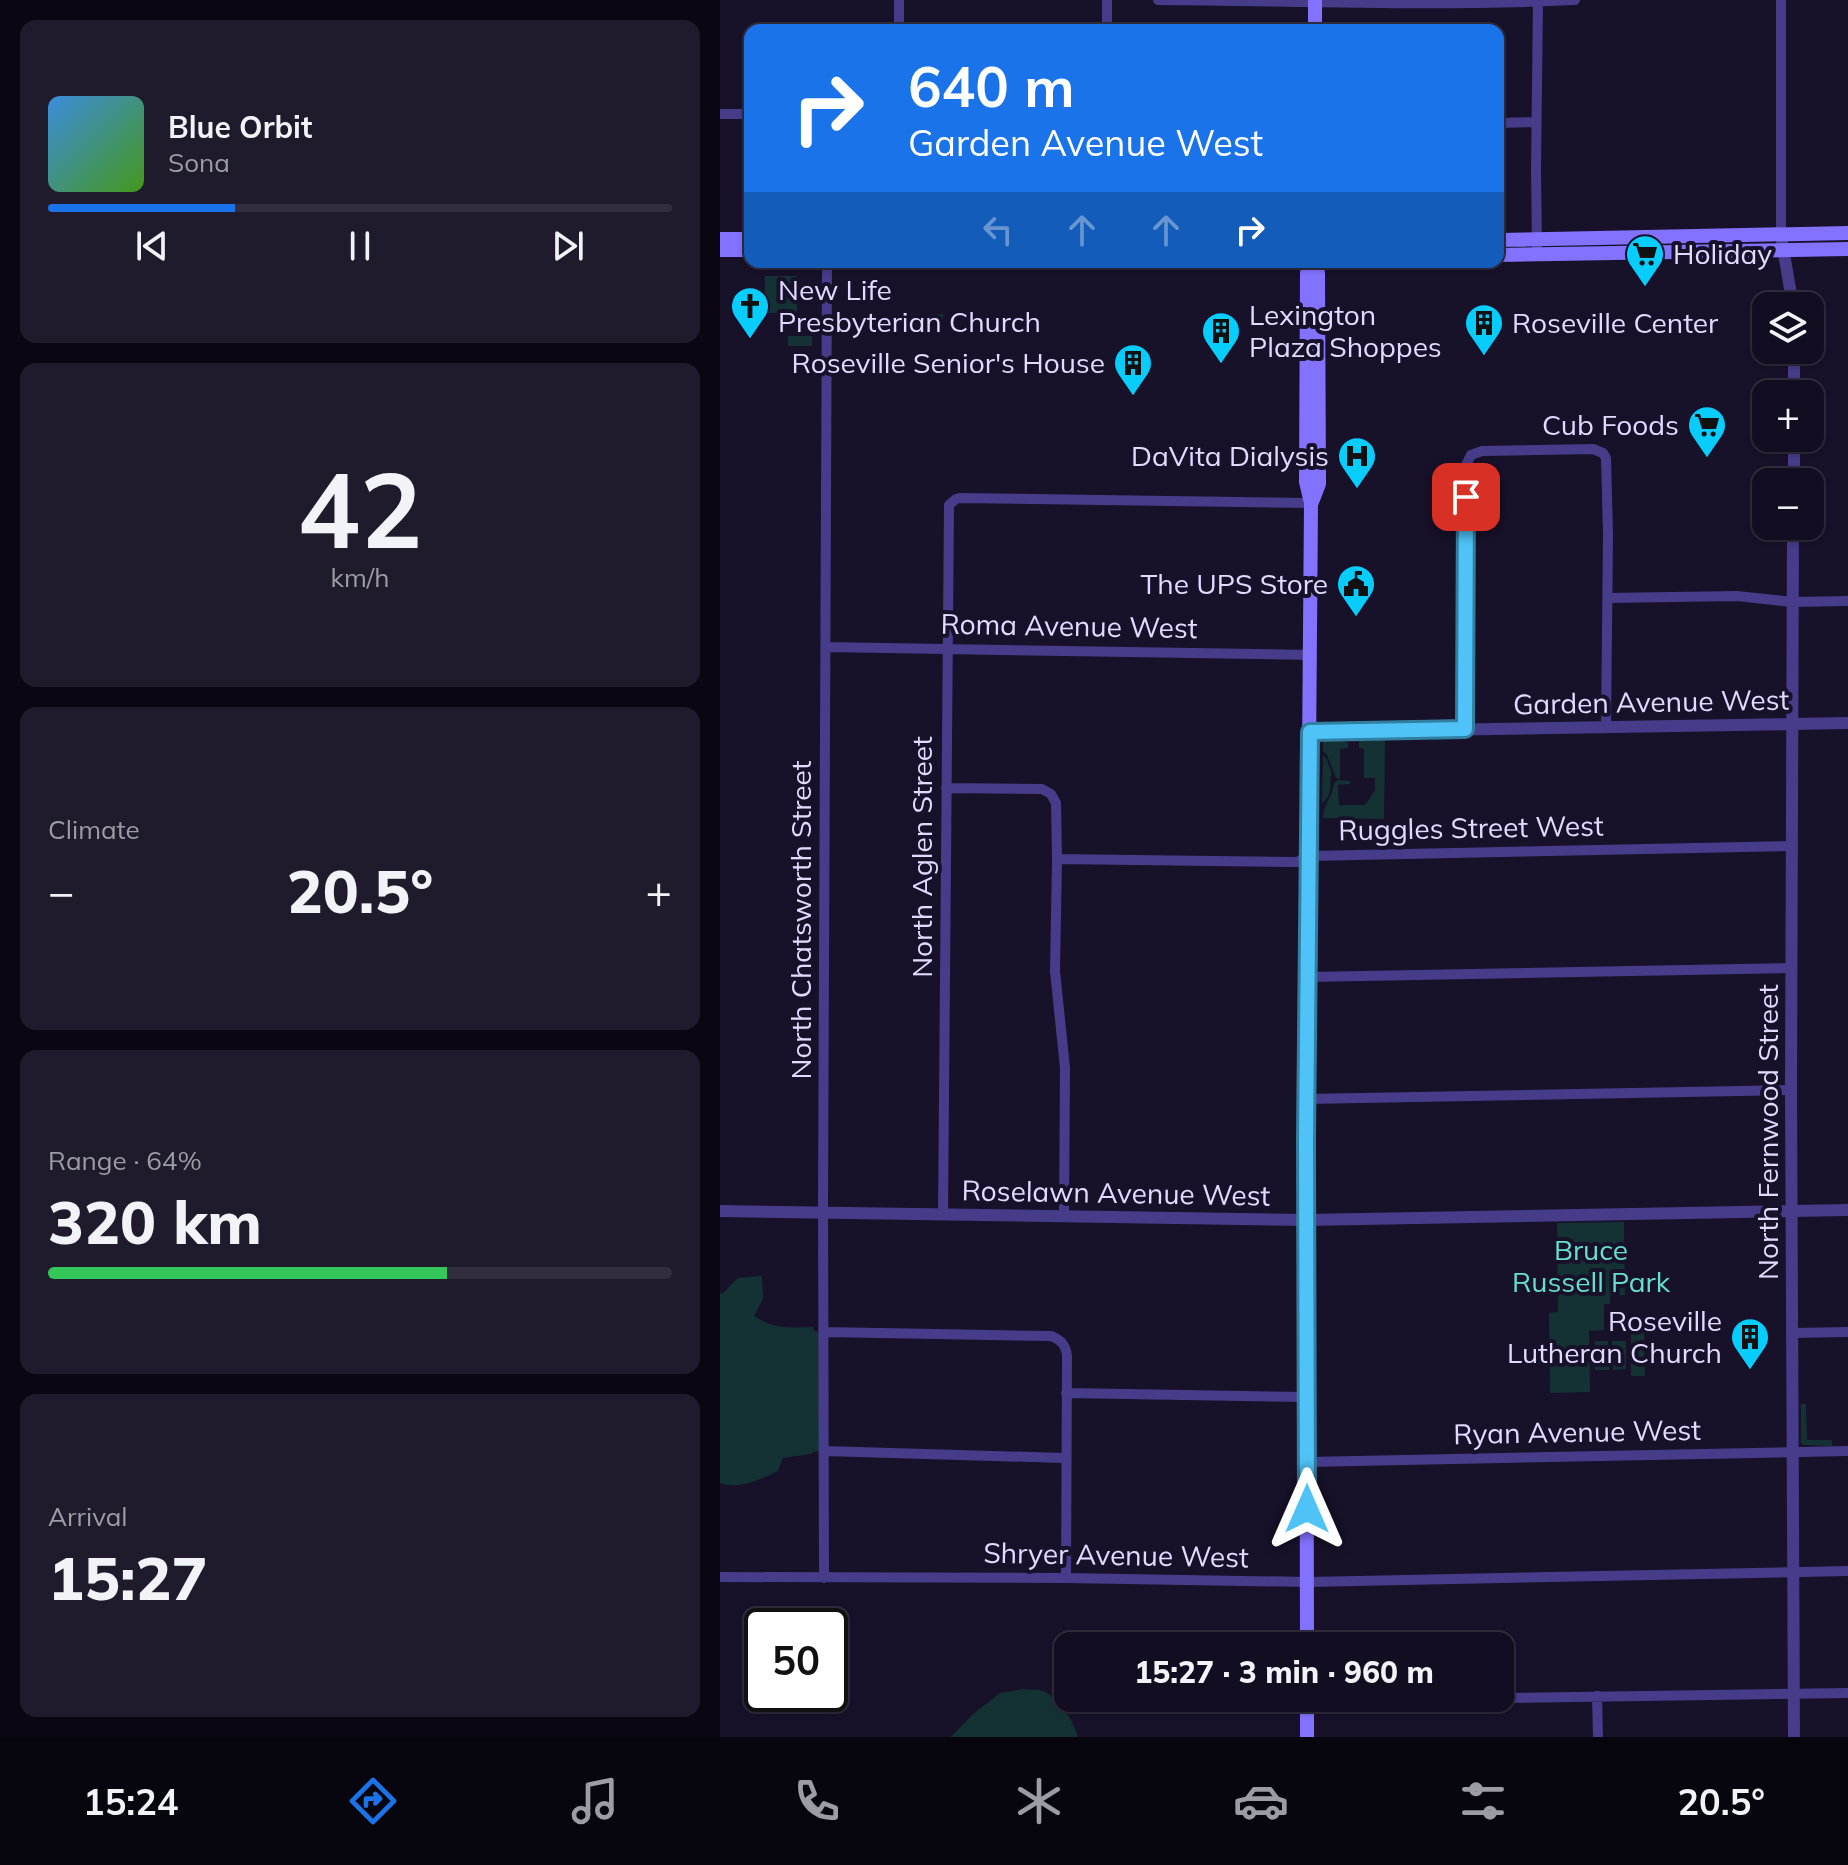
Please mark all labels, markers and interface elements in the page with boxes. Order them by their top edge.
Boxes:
text: 640 m [908,51,1075,121]
icon: right [776,56,880,160]
text: Blue Orbit [168,108,312,146]
text: Garden Avenue West [908,120,1263,165]
text: Sona [168,146,230,179]
icon: left [976,208,1020,252]
icon: ahead [1060,208,1104,252]
icon: ahead [1144,208,1188,252]
icon: right [1228,208,1272,252]
icon: previous [130,224,174,268]
icon: pause [338,224,382,268]
icon: next [546,224,590,268]
supermarket icon: Holiday [1624,233,1666,288]
place label: Holiday [1673,236,1772,271]
place label: New Life Presbyterian Church [778,272,1041,339]
church icon: New Life Presbyterian Church [729,285,771,340]
map controls [1752,292,1824,540]
button: layers [1752,292,1824,364]
place label: Lexington Plaza Shoppes [1249,297,1442,364]
building icon: Roseville Center [1463,302,1505,357]
place label: Roseville Center [1512,305,1719,340]
building icon: Lexington Plaza Shoppes [1200,310,1242,365]
building icon: Roseville Senior's House [1112,342,1154,397]
place label: Roseville Senior's House [792,345,1105,380]
button: + [1752,380,1824,452]
supermarket icon: Cub Foods [1686,404,1728,459]
place label: Cub Foods [1542,407,1679,442]
hospital icon: DaVita Dialysis [1336,435,1378,490]
place label: DaVita Dialysis [1131,438,1329,473]
text: 42 [298,443,422,574]
pin [1432,463,1500,531]
button: − [1752,468,1824,540]
icon: arrive [1444,475,1488,519]
text: km/h [331,561,389,594]
public building icon: The UPS Store [1335,563,1377,618]
place label: The UPS Store [1140,566,1328,601]
street label: Roma Avenue West [940,606,1198,645]
street label: Garden Avenue West [1513,682,1790,721]
street label: North Aglen Street [904,736,939,978]
street label: North Chatsworth Street [783,760,818,1080]
street label: Ruggles Street West [1338,808,1604,847]
text: Climate [48,813,140,846]
text: 20.5° [287,853,433,928]
text: − [48,864,74,919]
text: + [646,864,672,919]
street label: North Fernwood Street [1750,984,1785,1280]
text: Range · 64% [48,1144,202,1177]
street label: Roselawn Avenue West [961,1172,1271,1213]
text: 320 km [48,1184,262,1259]
park label: Bruce Russell Park [1512,1232,1671,1299]
place label: Roseville Lutheran Church [1507,1303,1722,1370]
building icon: Roseville Lutheran Church [1729,1316,1771,1371]
street label: Ryan Avenue West [1453,1412,1701,1451]
position arrow [1265,1467,1349,1551]
text: Arrival [48,1500,128,1533]
street label: Shryer Avenue West [983,1535,1249,1574]
text: 15:27 [48,1540,208,1615]
speed limit sign: 50 [744,1608,848,1712]
text: 15:27 · 3 min · 960 m [1134,1653,1434,1691]
icon: directions [345,1773,401,1829]
icon: music [567,1773,623,1829]
icon: phone [789,1773,845,1829]
icon: climate [1011,1773,1067,1829]
icon: car [1233,1773,1289,1829]
icon: filters [1455,1773,1511,1829]
text: 15:24 [83,1779,178,1824]
text: 20.5° [1678,1779,1765,1824]

